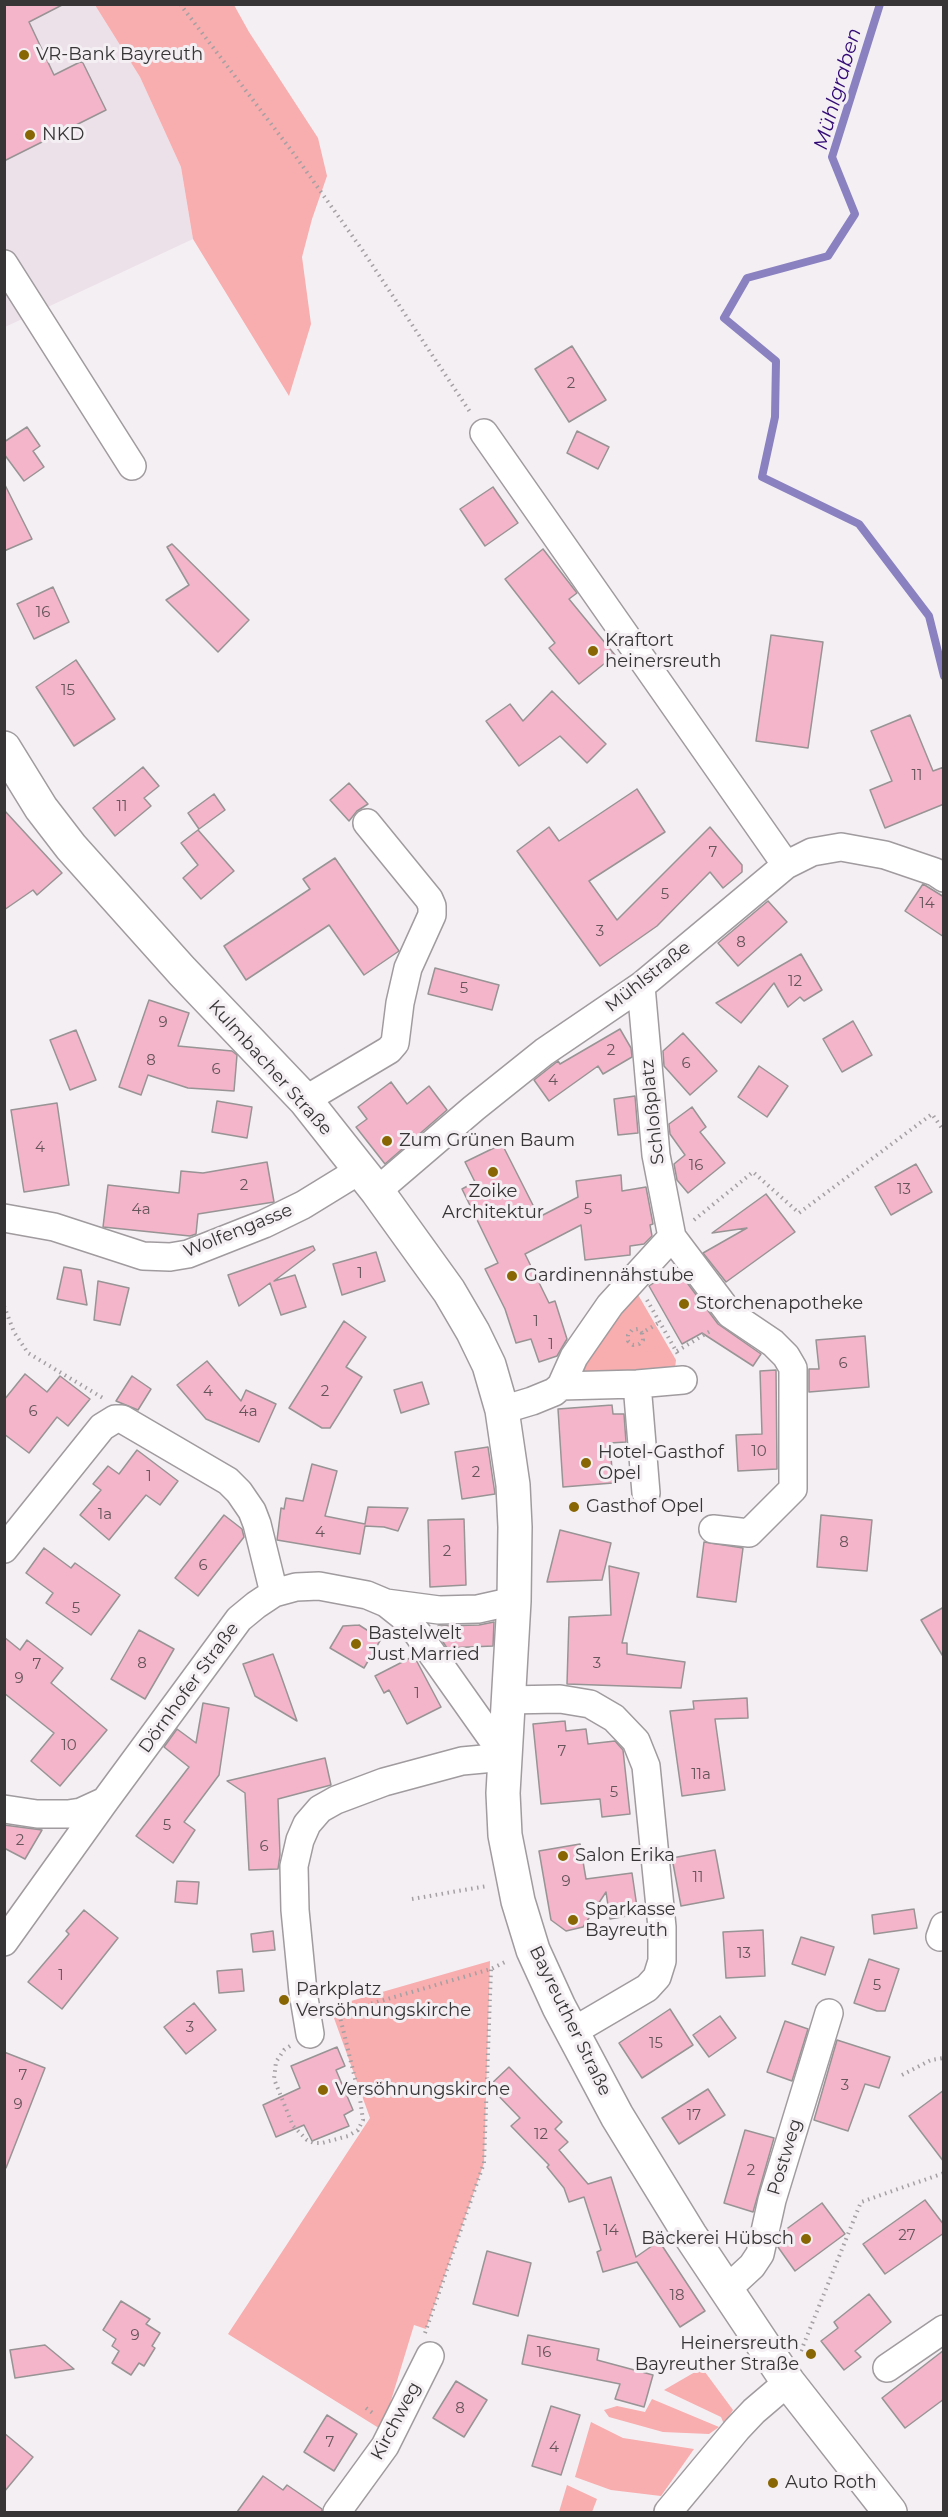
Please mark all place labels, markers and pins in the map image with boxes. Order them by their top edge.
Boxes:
place label: VR-Bank Bayreuth [36,44,203,66]
marker: VR-Bank Bayreuth [17,48,31,62]
place label: NKD [42,124,84,146]
marker: NKD [23,128,37,142]
place label: Kraftort heinersreuth [605,630,721,672]
marker: Kraftort heinersreuth [586,644,600,658]
place label: Zum Grünen Baum [399,1130,575,1152]
marker: Zum Grünen Baum [380,1134,394,1148]
marker: Zoike Architektur [486,1165,500,1179]
place label: Zoike Architektur [442,1181,544,1224]
place label: Gardinennähstube [524,1265,694,1287]
marker: Gardinennähstube [505,1269,519,1283]
place label: Storchenapotheke [696,1293,863,1315]
marker: Storchenapotheke [677,1297,691,1311]
place label: Hotel-Gasthof Opel [598,1442,724,1484]
marker: Hotel-Gasthof Opel [579,1456,593,1470]
place label: Gasthof Opel [586,1496,704,1518]
marker: Gasthof Opel [567,1500,581,1514]
place label: Bastelwelt Just Married [368,1623,480,1666]
marker: Bastelwelt Just Married [349,1637,363,1651]
place label: Salon Erika [575,1845,675,1867]
marker: Salon Erika [556,1849,570,1863]
place label: Sparkasse Bayreuth [585,1899,676,1942]
marker: Sparkasse Bayreuth [566,1913,580,1927]
place label: Parkplatz Versöhnungskirche [296,1979,471,2022]
marker: Parkplatz Versöhnungskirche [277,1993,291,2007]
place label: Versöhnungskirche [335,2079,510,2101]
marker: Versöhnungskirche [316,2083,330,2097]
place label: Bäckerei Hübsch [641,2228,794,2250]
marker: Bäckerei Hübsch [799,2232,813,2246]
place label: Heinersreuth Bayreuther Straße [635,2333,799,2376]
marker: Heinersreuth Bayreuther Straße [804,2347,818,2361]
place label: Auto Roth [785,2472,877,2494]
marker: Auto Roth [766,2476,780,2490]

